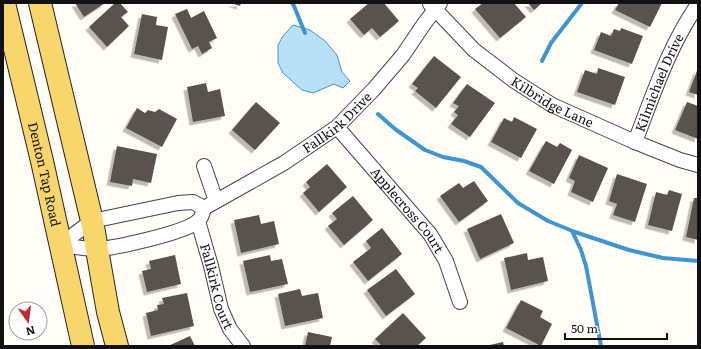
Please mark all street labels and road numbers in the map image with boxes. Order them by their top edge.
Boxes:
street label: Kilmichael Drive [630,30,688,134]
street label: Kilbridge Lane [508,71,597,131]
street label: Fallkirk Drive [298,87,376,157]
street label: Denton Tap Road [24,120,66,228]
street label: Applecross Court [367,162,449,257]
street label: Fallkirk Court [196,241,239,333]

